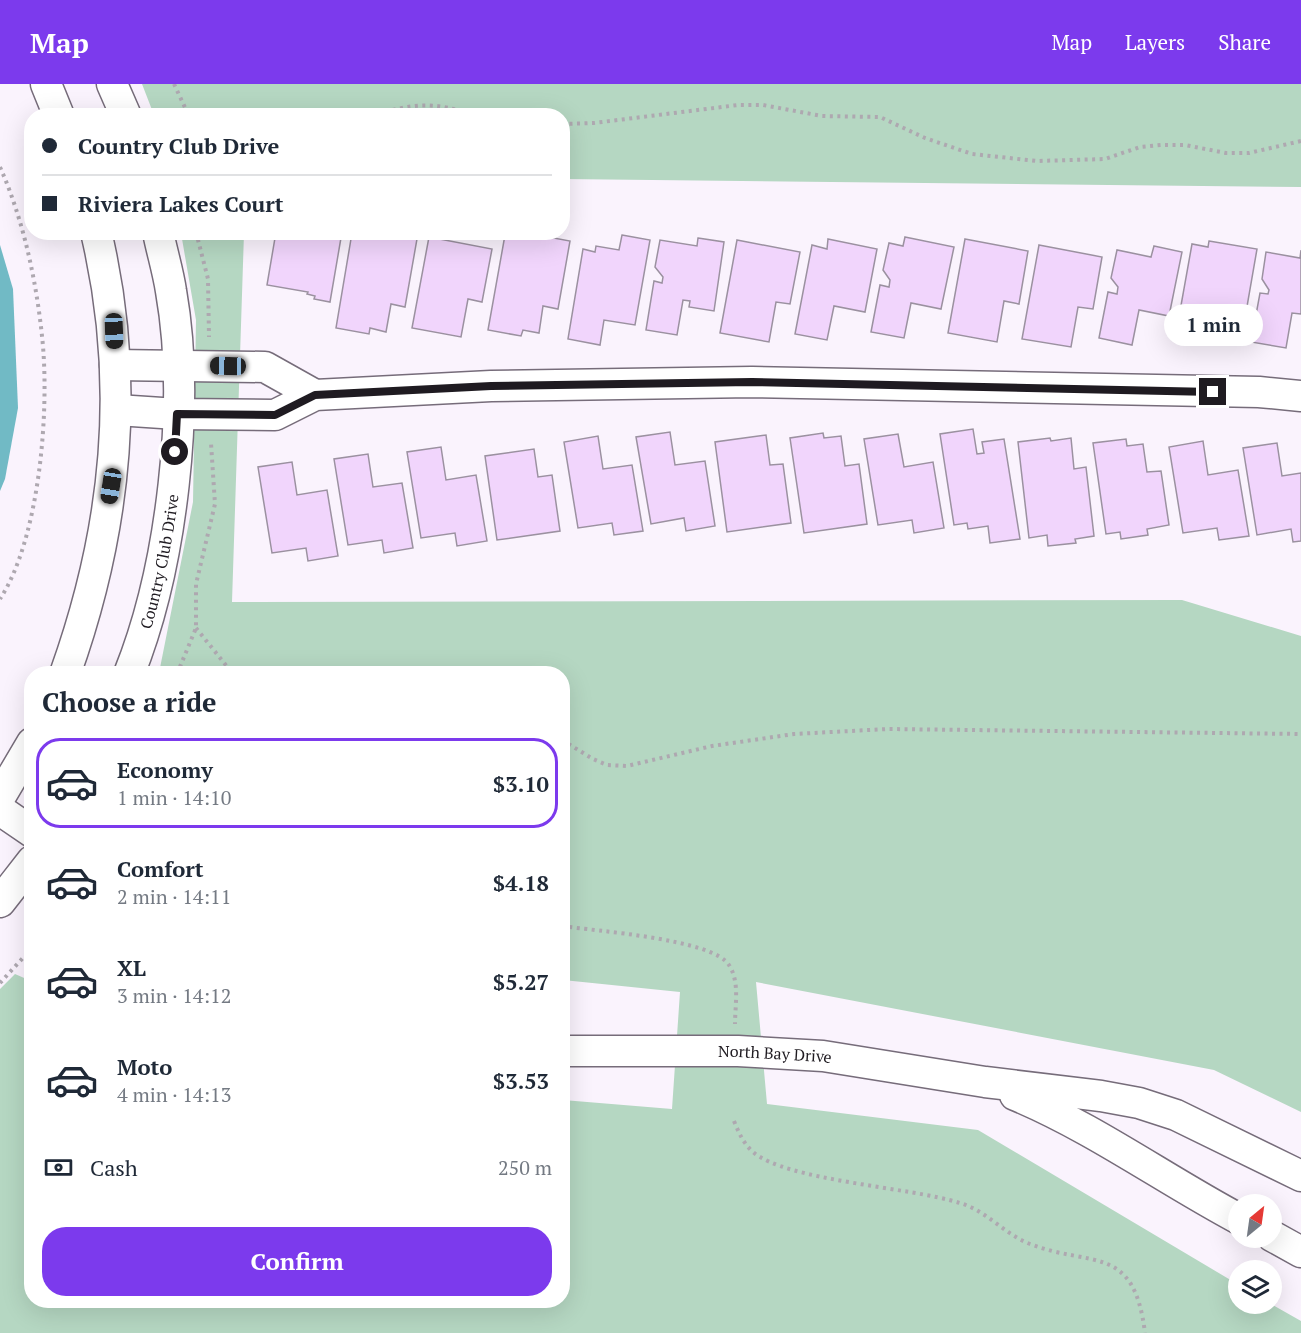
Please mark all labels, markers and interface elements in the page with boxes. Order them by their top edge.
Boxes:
text: Map [30,24,89,61]
text: Map [1051,28,1092,56]
text: Layers [1125,28,1185,56]
text: Share [1218,28,1271,56]
text: Country Club Drive [78,131,279,160]
text: Riviera Lakes Court [78,189,283,218]
callout: 1 min [1164,305,1262,347]
text: 1 min [1186,311,1241,338]
car [104,313,124,349]
car [210,357,246,375]
route end [1199,378,1226,405]
route start [161,438,188,465]
car [99,467,123,505]
street label: Country Club Drive [134,493,183,631]
text: Choose a ride [42,684,217,720]
text: Economy [117,755,213,784]
icon: car [45,756,99,810]
text: $3.10 [493,769,549,798]
text: 1 min · 14:10 [117,784,231,811]
text: Comfort [117,854,203,883]
icon: car [45,855,99,909]
text: $4.18 [493,868,549,897]
text: 2 min · 14:11 [117,883,231,910]
text: XL [117,953,146,982]
icon: car [45,954,99,1008]
text: $5.27 [493,967,549,996]
text: 3 min · 14:12 [117,982,231,1009]
street label: North Bay Drive [718,1040,834,1068]
text: Moto [117,1052,172,1081]
icon: car [45,1053,99,1107]
text: $3.53 [493,1066,549,1095]
text: 4 min · 14:13 [117,1081,231,1108]
icon: cash [42,1151,75,1184]
text: Cash [90,1153,138,1182]
text: 250 m [498,1154,552,1181]
north arrow [1228,1194,1282,1248]
map controls [1228,1194,1282,1314]
button: Confirm [42,1227,552,1296]
button: layers [1228,1260,1282,1314]

